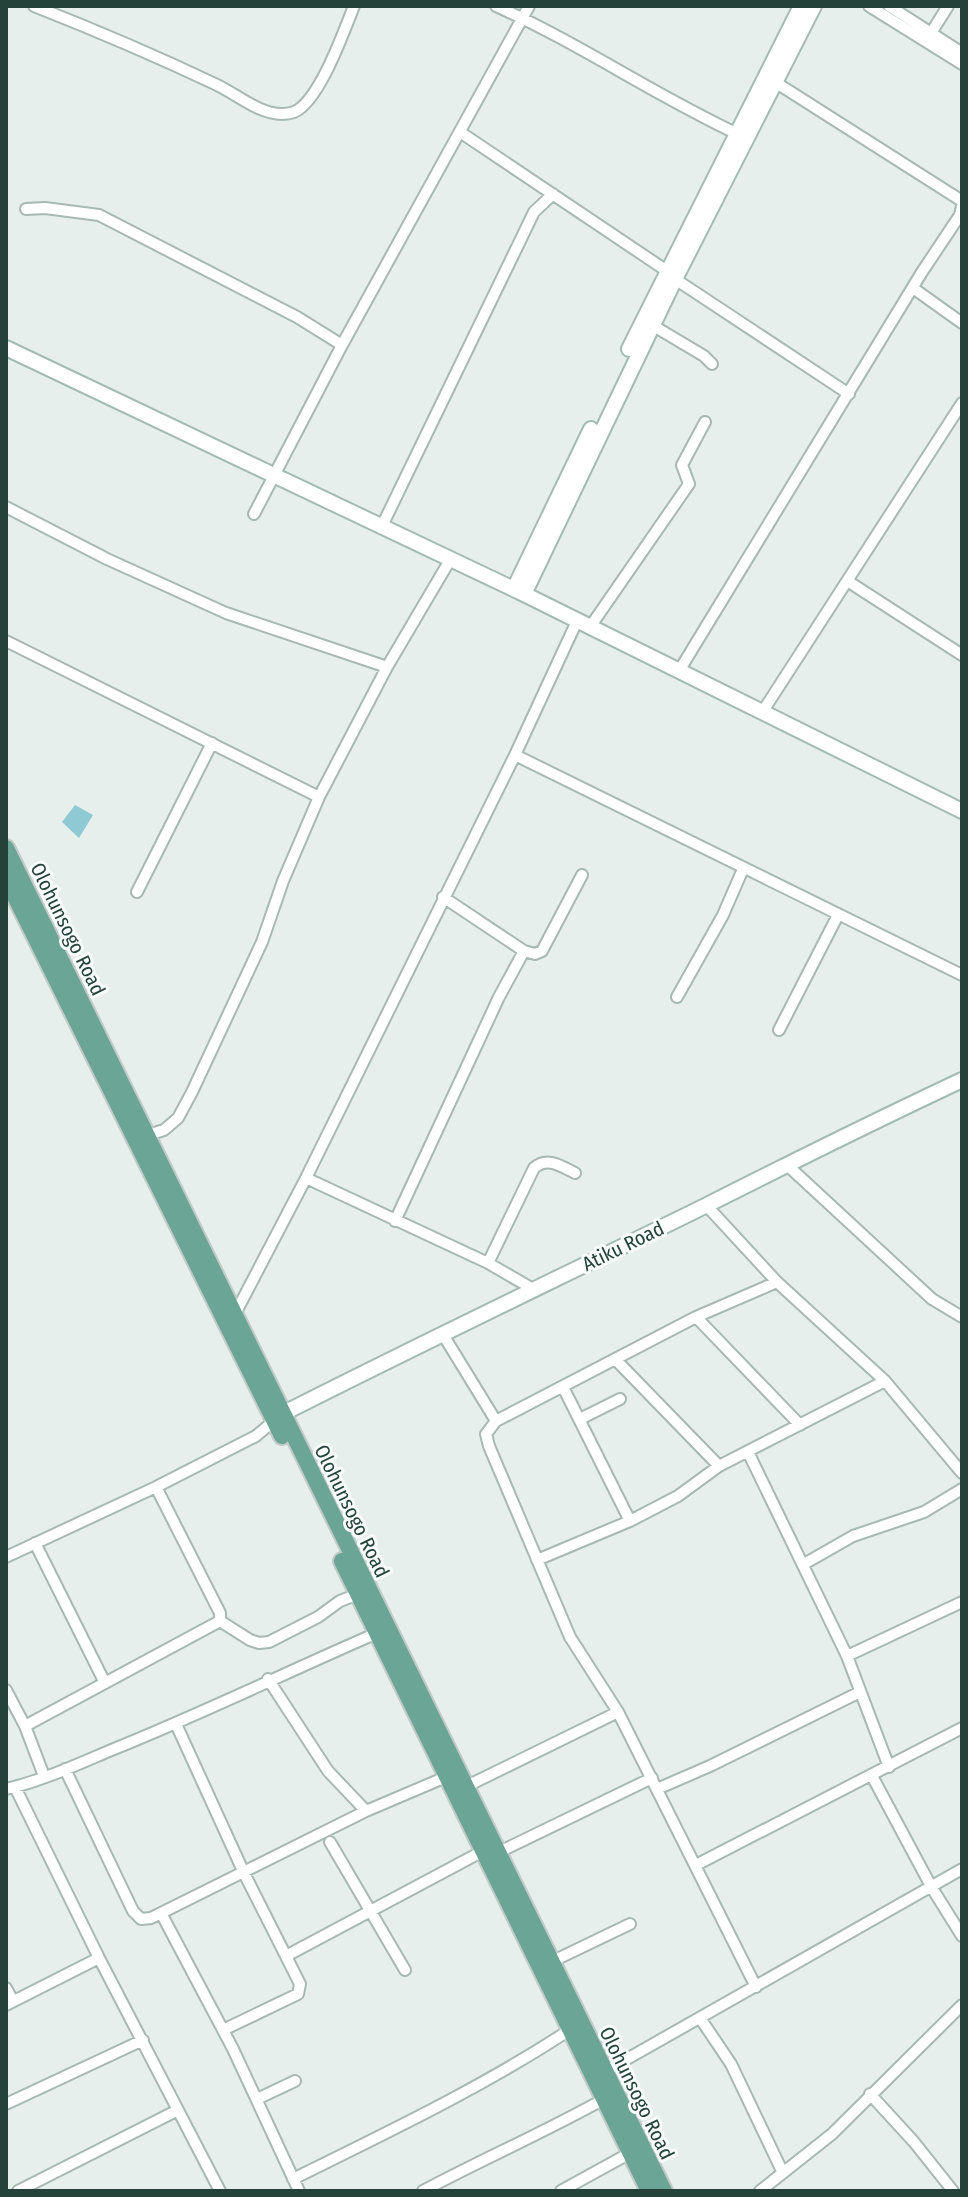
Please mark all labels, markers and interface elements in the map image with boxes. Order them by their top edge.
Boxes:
street label: Olohunsogo Road [26,859,110,999]
street label: Atiku Road [578,1216,668,1276]
street label: Olohunsogo Road [310,1441,394,1581]
street label: Olohunsogo Road [595,2023,679,2163]

